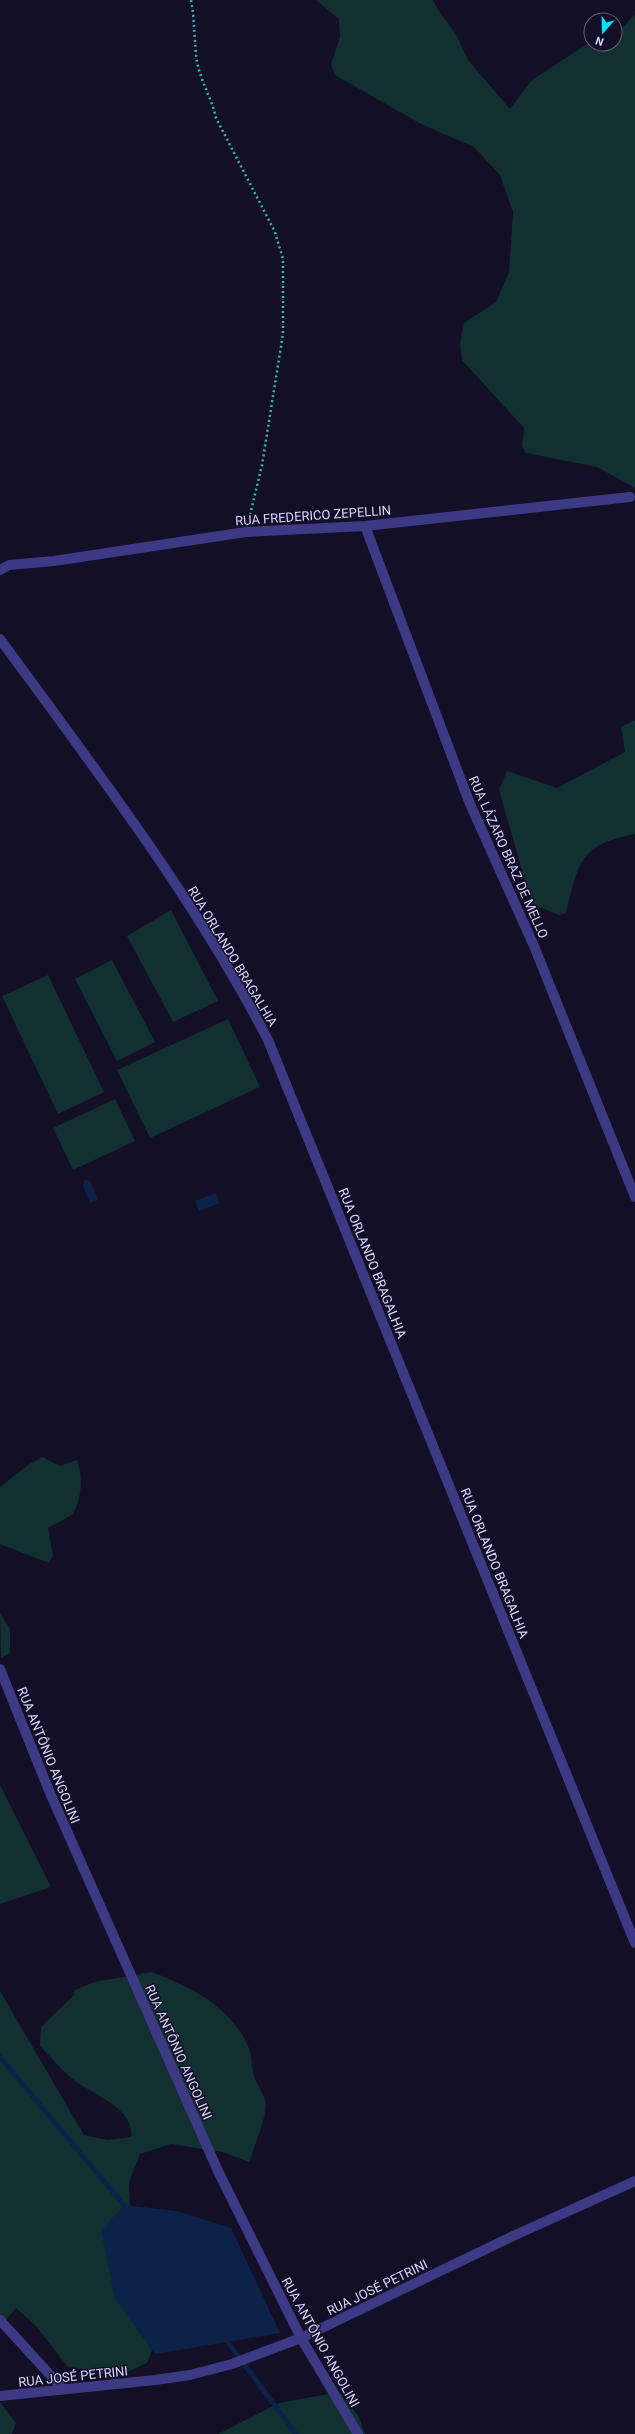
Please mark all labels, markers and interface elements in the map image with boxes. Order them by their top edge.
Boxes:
north arrow [583,12,623,52]
text: N [594,33,606,48]
street label: RUA FREDERICO ZEPELLIN [235,503,392,528]
street label: RUA LÁZARO BRAZ DE MELLO [466,774,551,941]
street label: RUA ORLANDO BRAGALHIA [185,883,281,1029]
street label: RUA ORLANDO BRAGALHIA [335,1186,410,1341]
street label: RUA ORLANDO BRAGALHIA [457,1486,532,1641]
street label: RUA ANTÔNIO ANGOLINI [14,1685,83,1826]
street label: RUA ANTÔNIO ANGOLINI [142,1982,215,2122]
street label: RUA JOSÉ PETRINI [324,2257,430,2318]
street label: RUA ANTÔNIO ANGOLINI [279,2275,363,2410]
street label: RUA JOSÉ PETRINI [17,2363,129,2390]

